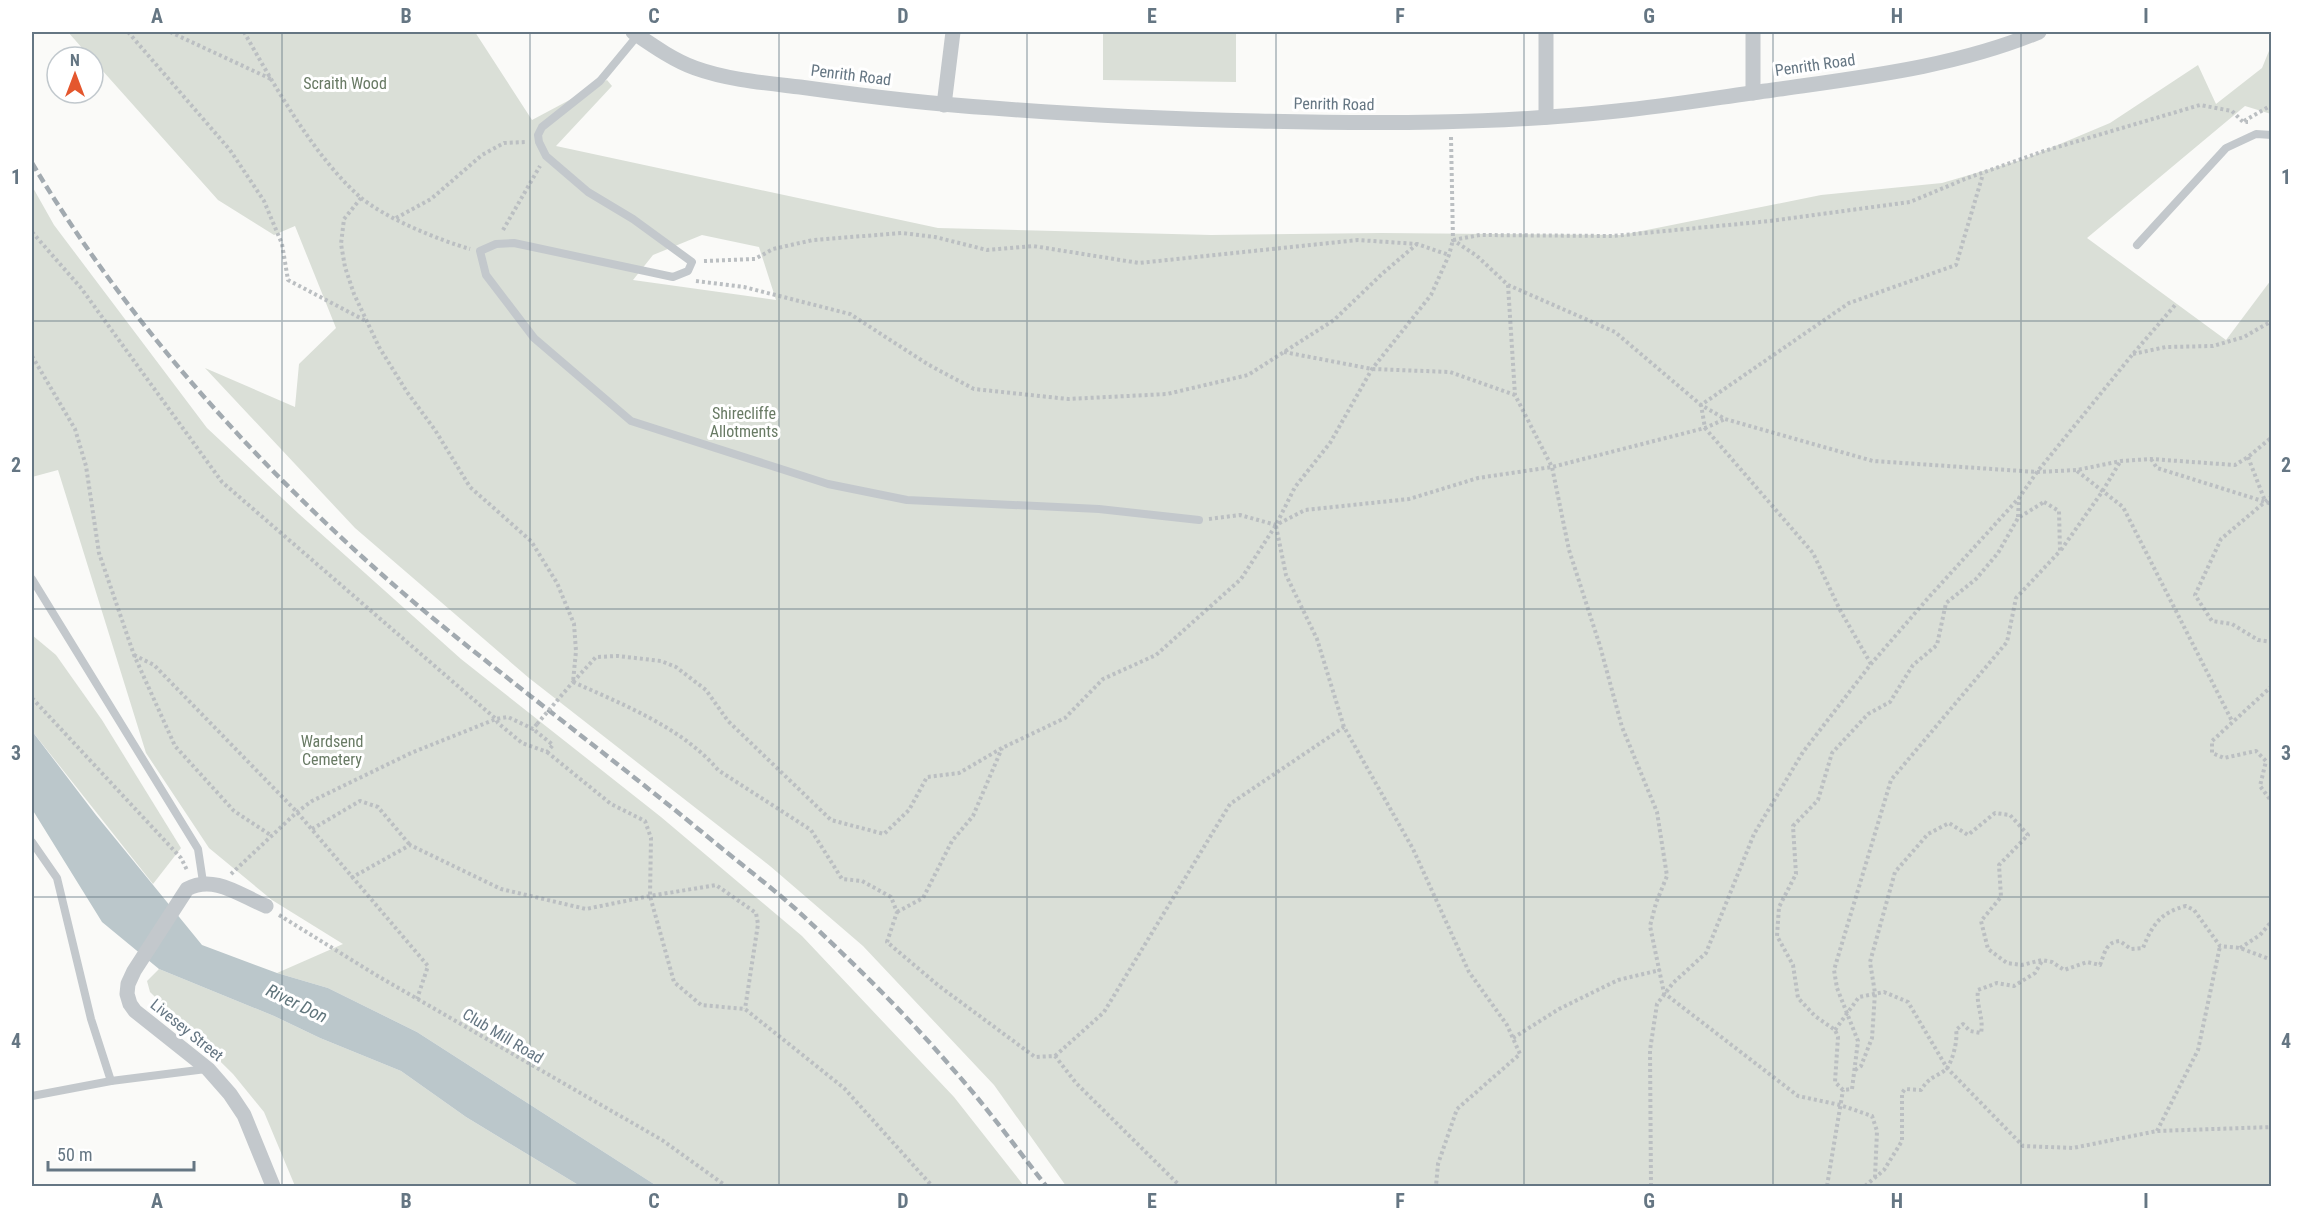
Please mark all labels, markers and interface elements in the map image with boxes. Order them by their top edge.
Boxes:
text: A [151,4,163,28]
text: B [400,4,412,28]
text: C [648,4,660,28]
text: D [897,4,909,28]
text: E [1147,4,1157,28]
text: F [1395,4,1405,28]
text: G [1643,4,1655,28]
text: H [1891,4,1903,28]
text: I [2143,4,2149,28]
north arrow [45,45,105,105]
street label: Penrith Road [1774,50,1856,80]
text: N [70,51,80,70]
street label: Penrith Road [810,61,892,89]
park label: Scraith Wood [303,74,387,93]
street label: Penrith Road [1293,94,1375,114]
text: 1 [11,165,21,189]
text: 1 [2281,165,2291,189]
park label: Shirecliffe Allotments [710,404,778,441]
text: 2 [11,453,21,477]
text: 2 [2281,453,2291,477]
park label: Wardsend Cemetery [301,732,363,769]
text: 3 [11,741,21,765]
text: 3 [2281,741,2291,765]
water label: River Don [263,979,331,1027]
street label: Livesey Street [147,995,227,1065]
street label: Club Mill Road [459,1004,547,1068]
text: 4 [11,1029,21,1053]
text: 4 [2281,1029,2291,1053]
scale bar [48,1134,194,1172]
text: 50 m [57,1144,92,1165]
text: A [151,1189,163,1213]
text: B [400,1189,412,1213]
text: C [648,1189,660,1213]
text: D [897,1189,909,1213]
text: E [1147,1189,1157,1213]
text: F [1395,1189,1405,1213]
text: G [1643,1189,1655,1213]
text: H [1891,1189,1903,1213]
text: I [2143,1189,2149,1213]

